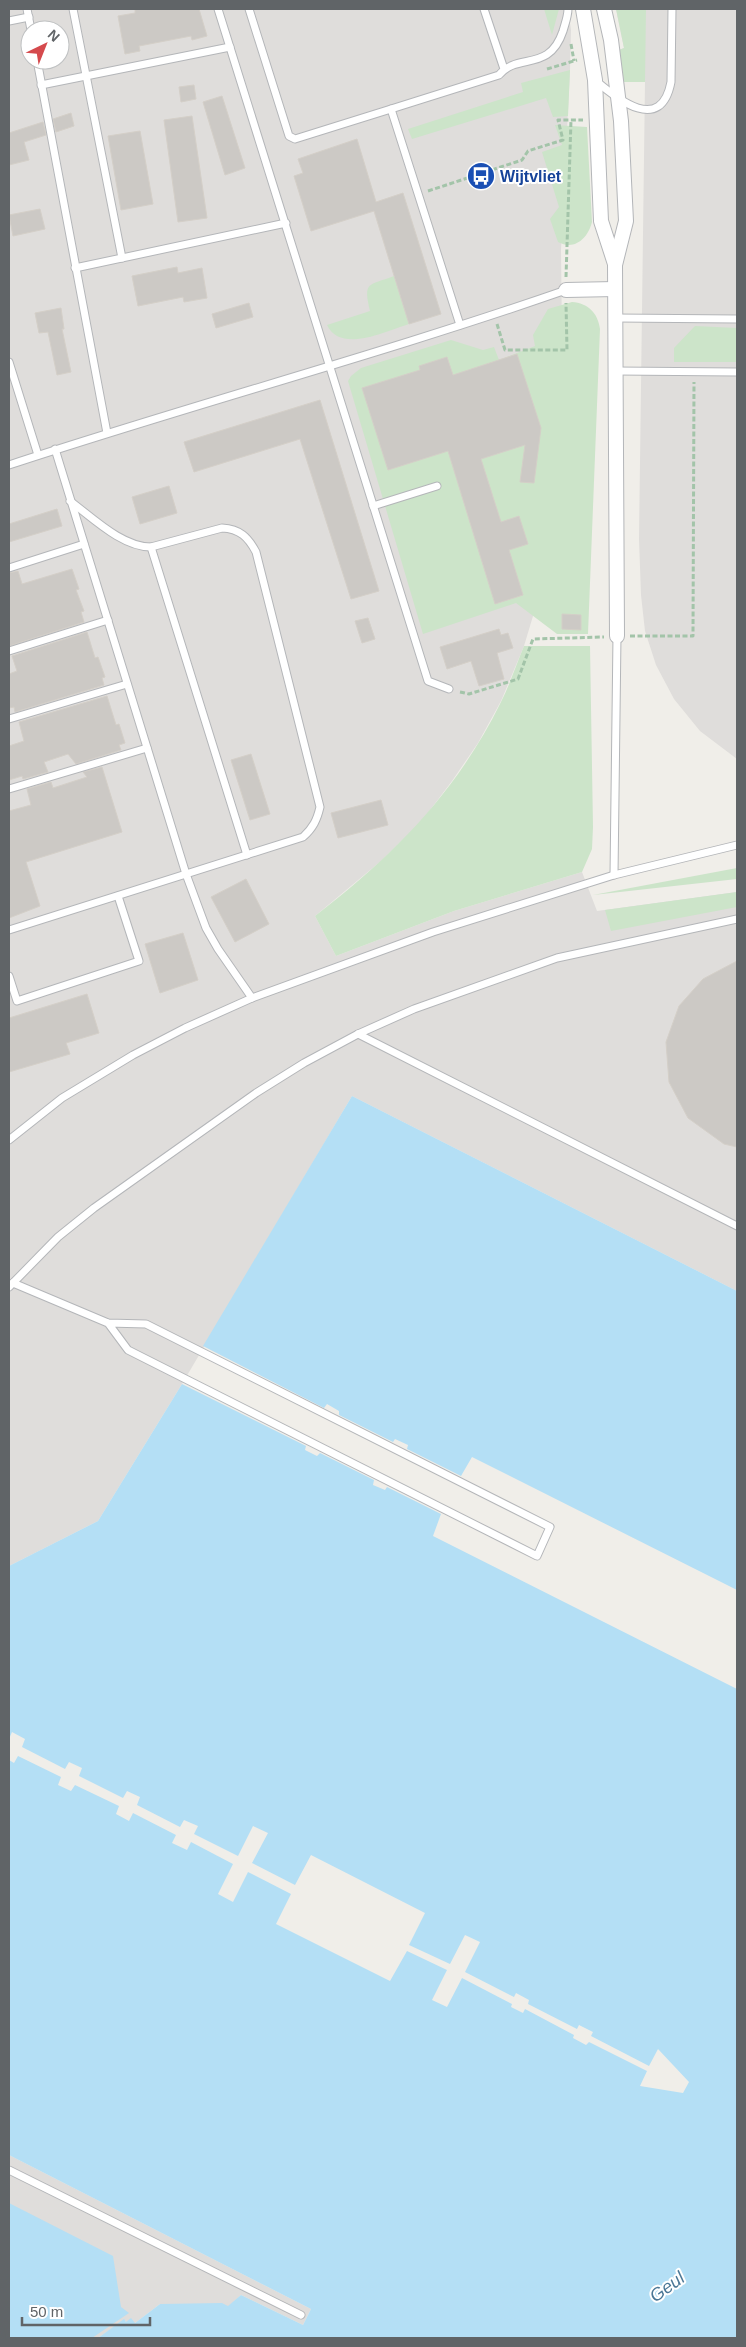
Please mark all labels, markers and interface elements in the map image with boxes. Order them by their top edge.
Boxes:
north arrow [20,20,70,70]
text: N [45,26,63,45]
bus stop icon: Wijtvliet [466,161,496,191]
place label: Wijtvliet [500,168,562,185]
water label: Geul [646,2267,689,2306]
scale bar [22,2294,150,2326]
text: 50 m [30,2303,63,2320]

